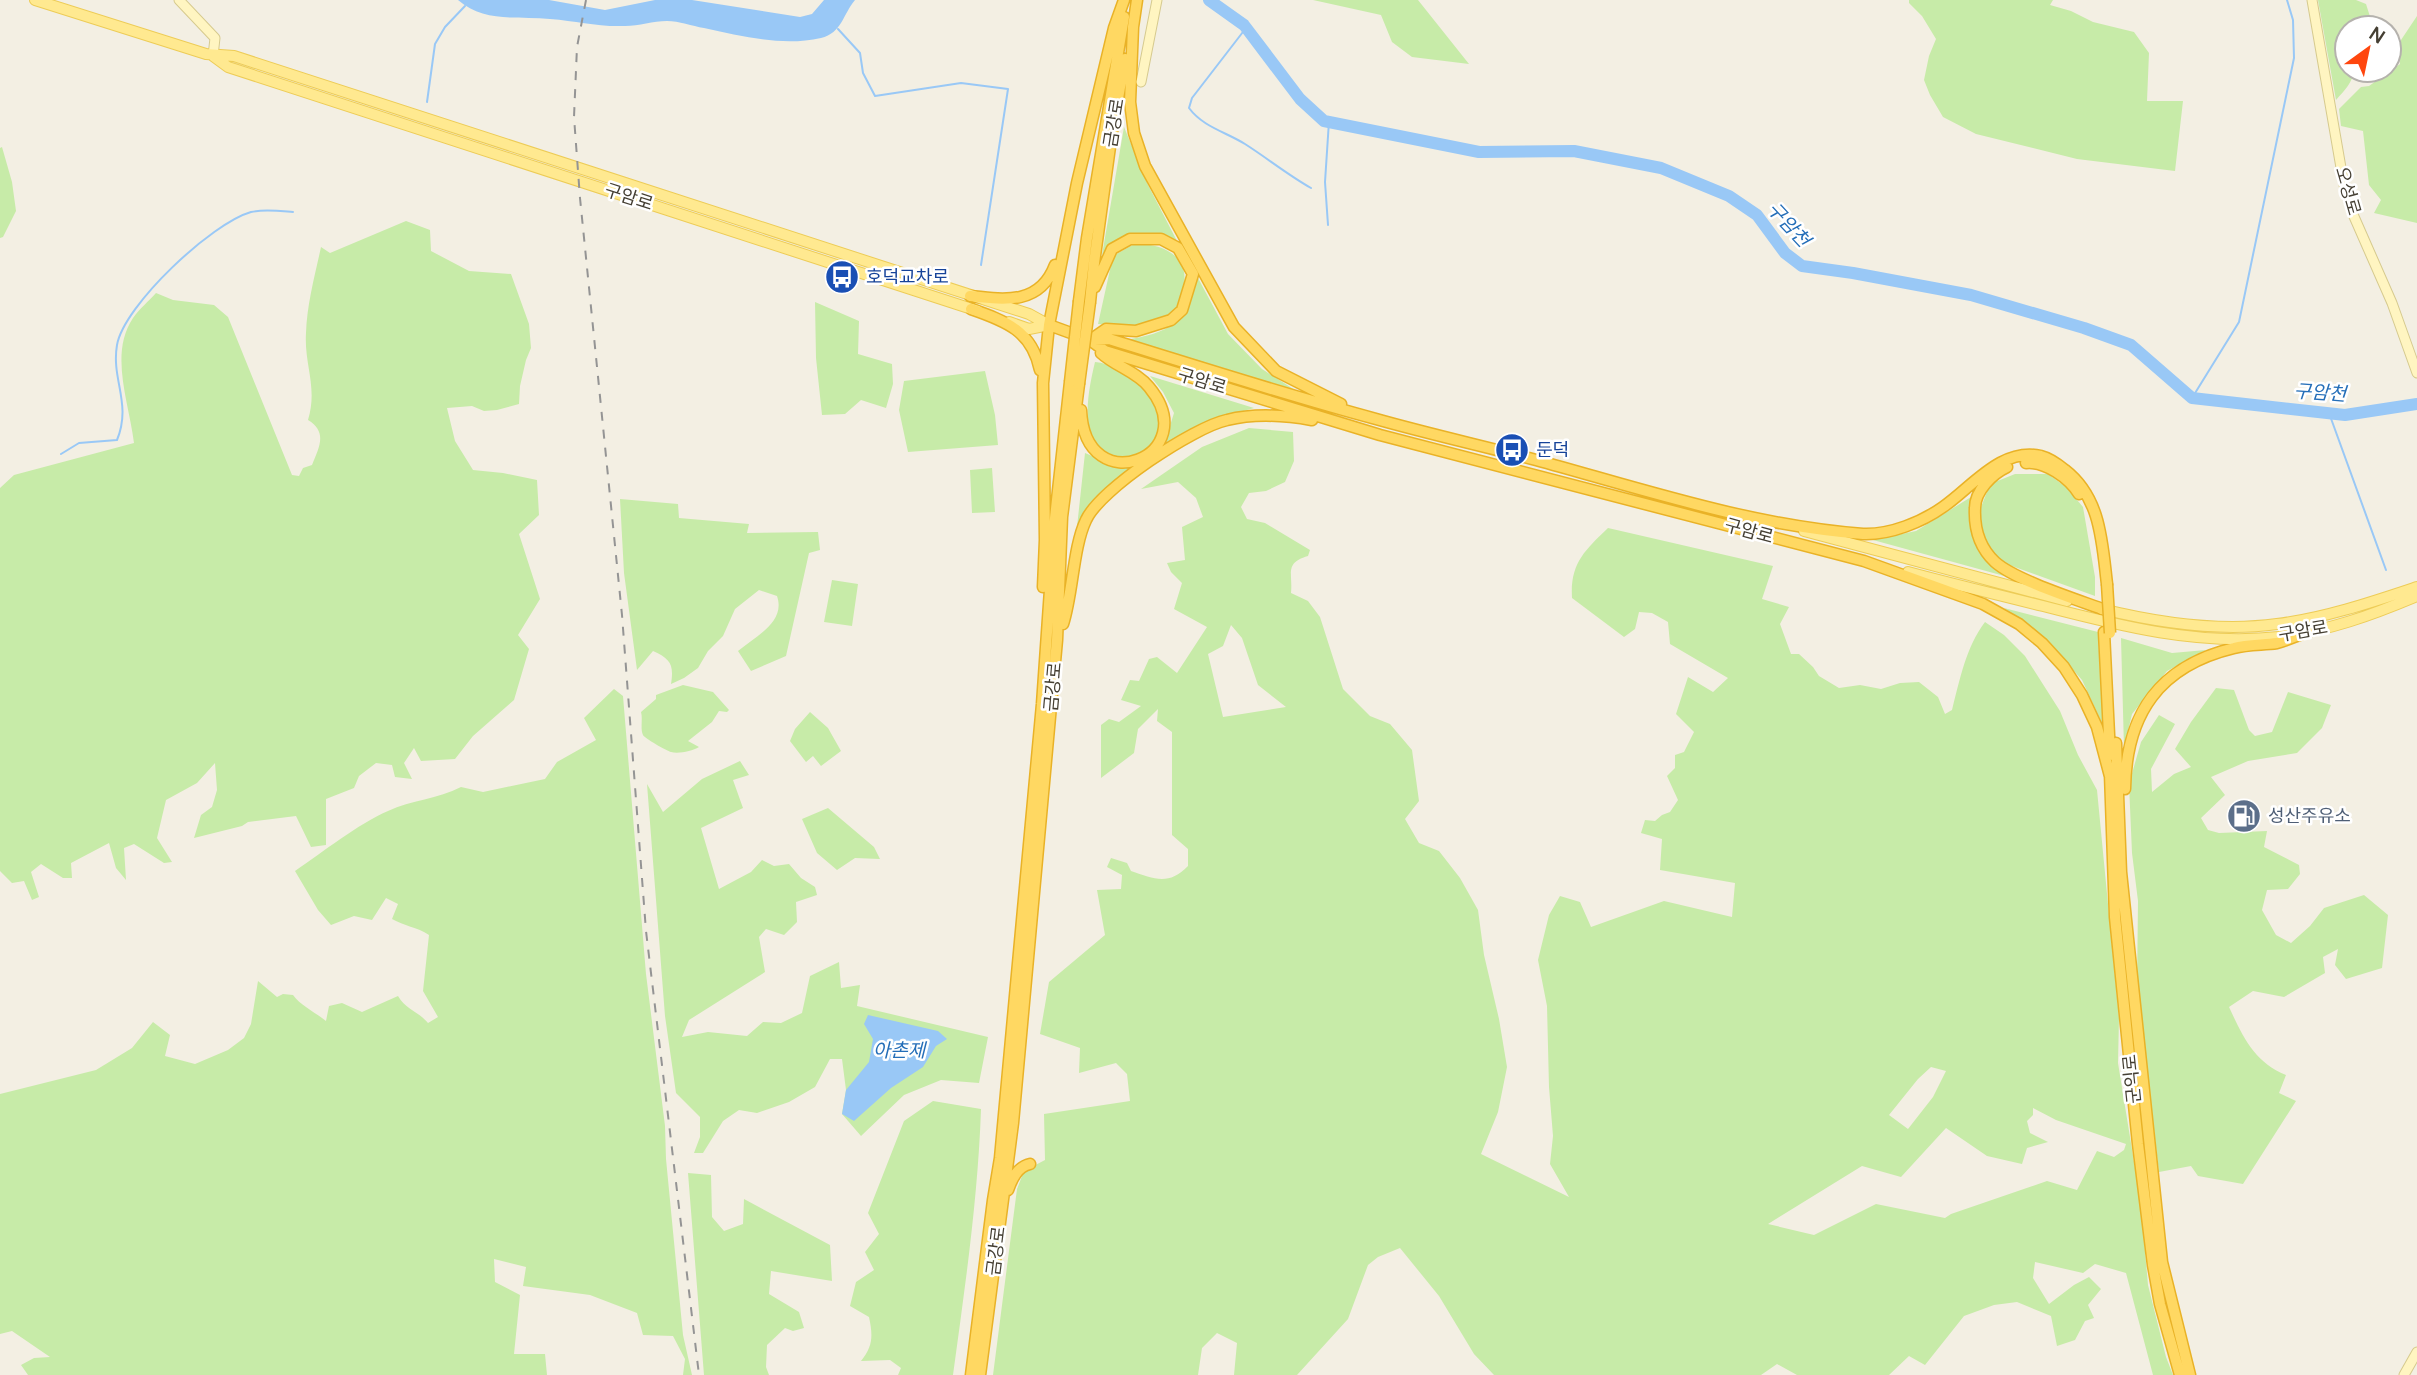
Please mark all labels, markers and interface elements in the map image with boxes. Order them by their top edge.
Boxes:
north arrow [2333,14,2403,84]
text: N [2364,20,2390,49]
street label: 금강로 [1097,96,1129,149]
street label: 오성로 [2331,164,2367,218]
street label: 구암로 [602,177,657,215]
water label: 구암천 [1762,196,1817,253]
bus stop icon: 호덕교차로 [823,258,861,296]
place label: 호덕교차로 [866,264,949,288]
street label: 구암로 [1175,361,1230,399]
water label: 구암천 [2293,377,2349,407]
bus stop icon: 둔덕 [1493,431,1531,469]
place label: 둔덕 [1536,437,1569,461]
street label: 구암로 [1722,512,1776,548]
street label: 구암로 [2276,614,2329,646]
street label: 금강로 [1038,661,1066,713]
fuel station icon: 성산주유소 [2225,797,2263,835]
place label: 성산주유소 [2268,803,2351,827]
water label: 아촌제 [873,1037,928,1063]
street label: 군익로 [2116,1053,2146,1105]
street label: 금강로 [980,1225,1010,1277]

